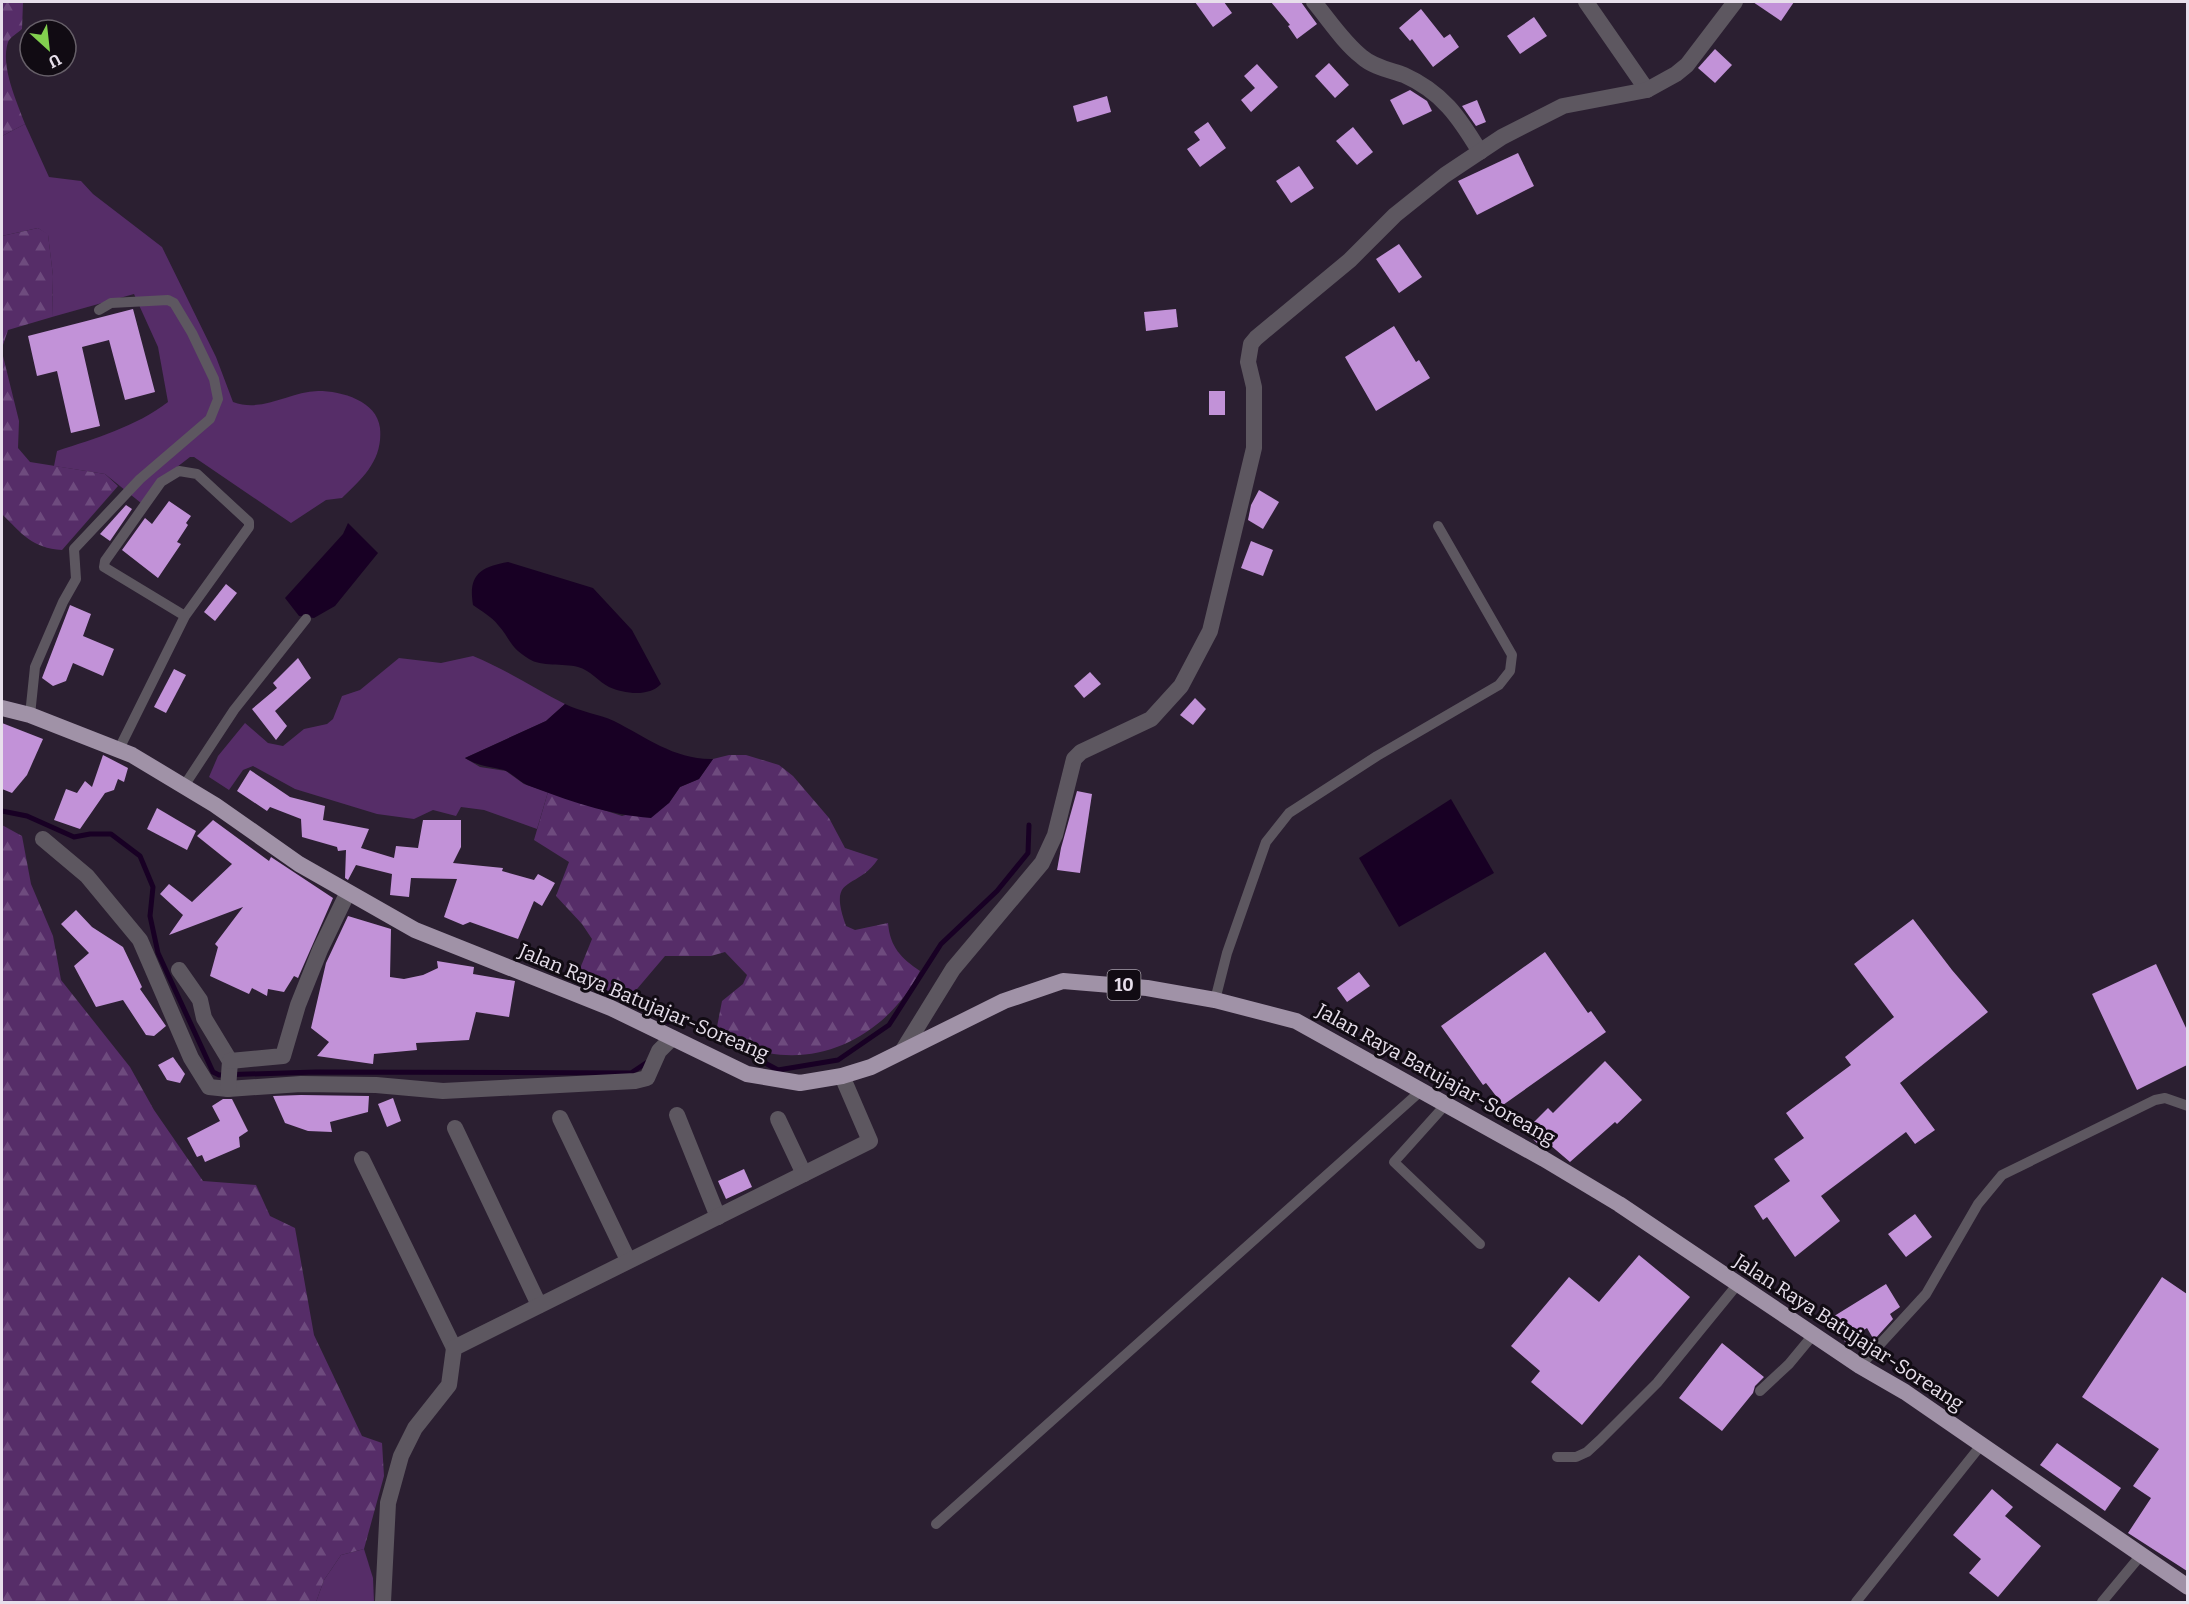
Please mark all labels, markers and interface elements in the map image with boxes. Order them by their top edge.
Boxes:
north arrow [18,18,78,78]
text: U [45,50,64,72]
street label: Jalan Raya Batujajar-Soreang [514,938,773,1067]
road number: 10 [1108,970,1140,1000]
street label: Jalan Raya Batujajar-Soreang [1311,998,1560,1151]
street label: Jalan Raya Batujajar-Soreang [1728,1248,1969,1416]

